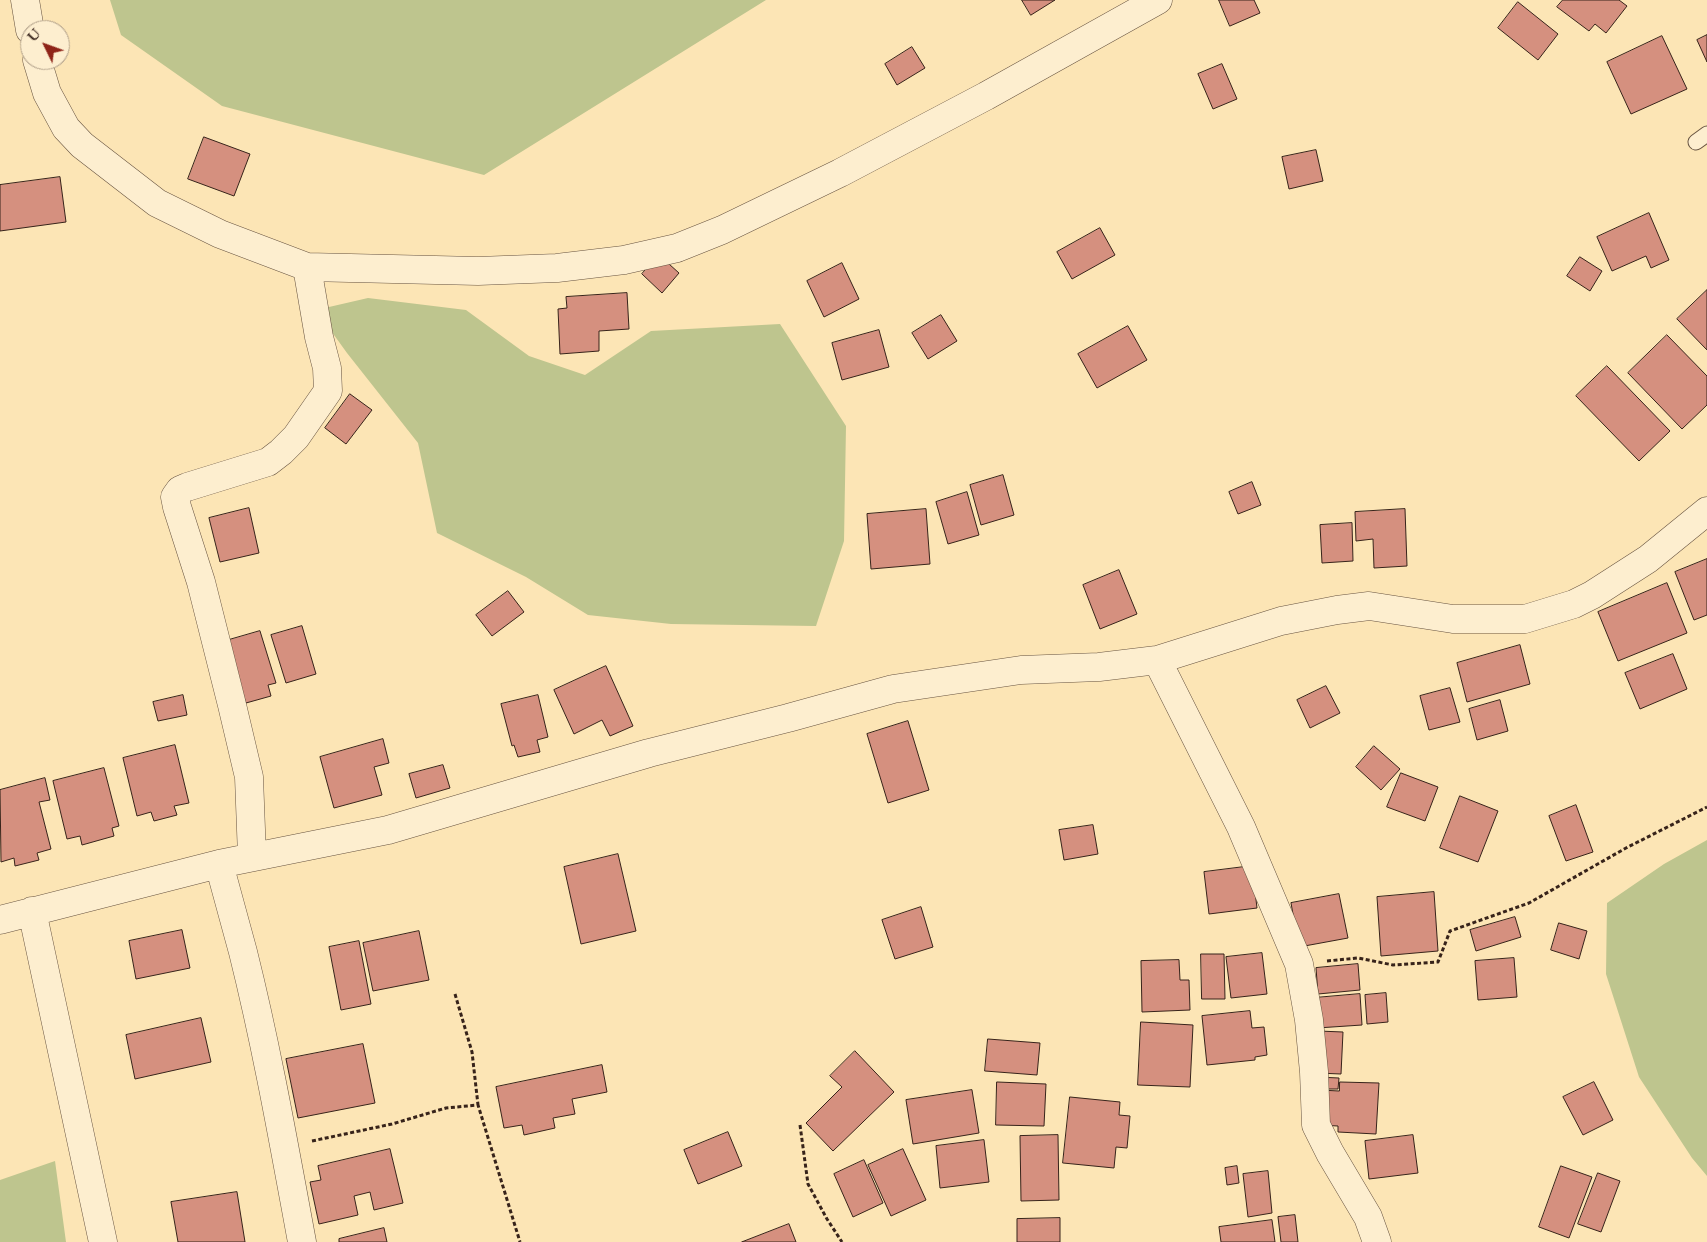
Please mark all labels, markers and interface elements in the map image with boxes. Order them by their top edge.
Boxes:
north arrow [20,20,70,70]
text: U [23,25,45,46]

